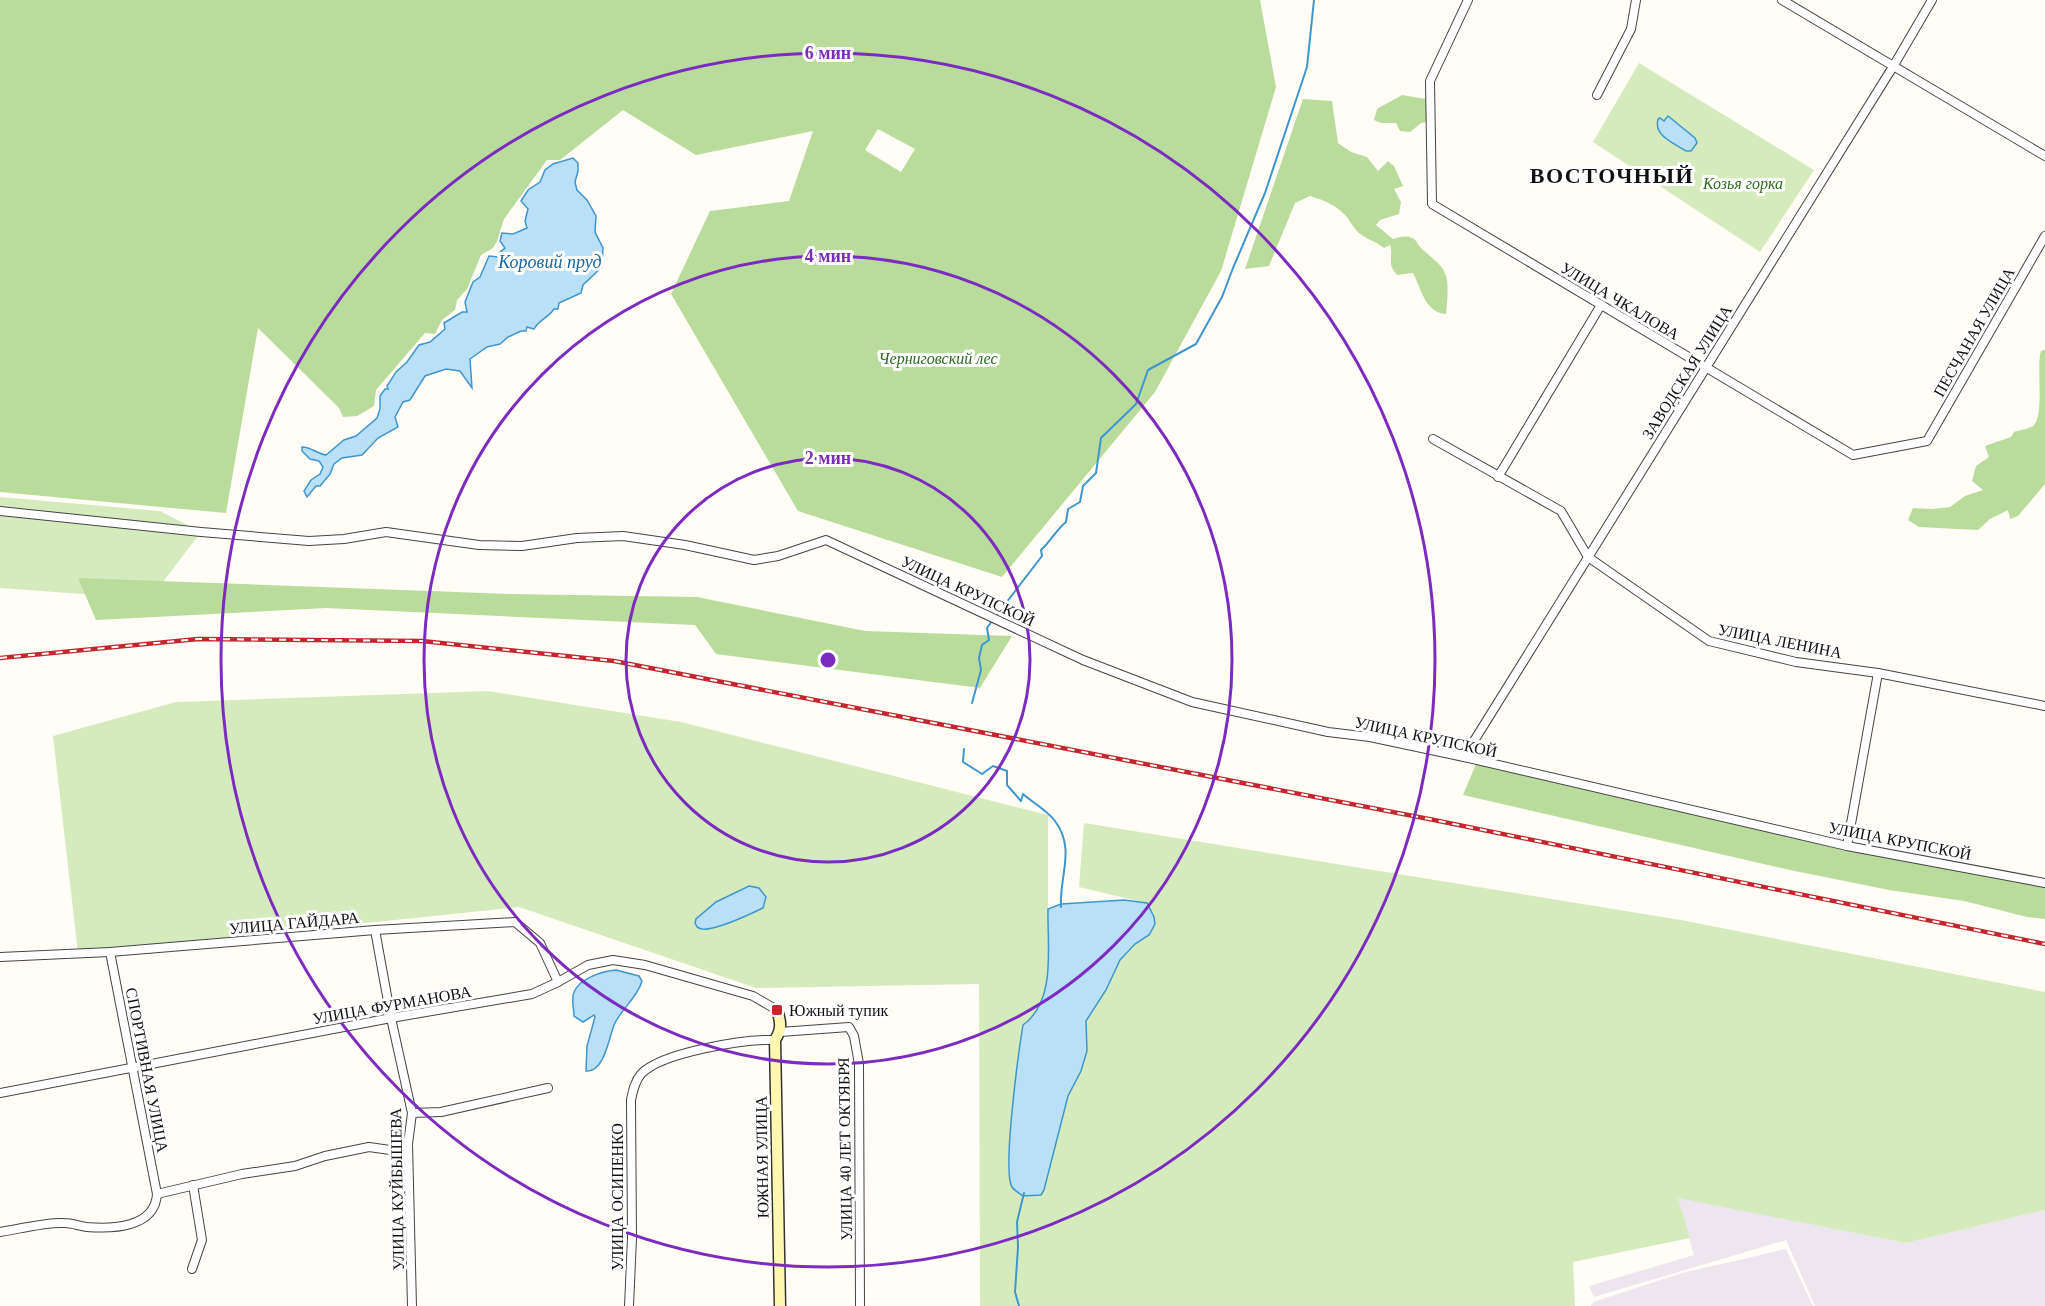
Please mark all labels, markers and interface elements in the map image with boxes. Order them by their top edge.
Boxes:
text: 6 мин [805,43,851,63]
district label: ВОСТОЧНЫЙ [1530,163,1694,188]
park label: Козья горка [1702,175,1783,193]
text: 4 мин [805,246,851,266]
water label: Коровий пруд [497,252,602,272]
street label: УЛИЦА ЧКАЛОВА [1557,259,1683,344]
street label: ПЕСЧАНАЯ УЛИЦА [1930,264,2019,400]
street label: ЗАВОДСКАЯ УЛИЦА [1639,302,1736,443]
park label: Черниговский лес [879,350,998,368]
text: 2 мин [805,448,851,468]
street label: УЛИЦА КРУПСКОЙ [898,552,1038,630]
street label: УЛИЦА ЛЕНИНА [1716,621,1844,662]
centre of rings [818,650,838,670]
street label: УЛИЦА КРУПСКОЙ [1353,713,1499,761]
street label: УЛИЦА КРУПСКОЙ [1827,818,1973,864]
street label: УЛИЦА ГАЙДАРА [228,908,360,938]
street label: УЛИЦА ФУРМАНОВА [311,983,473,1028]
street label: СПОРТИВНАЯ УЛИЦА [122,986,171,1155]
place label: Южный тупик [789,1002,888,1020]
marker: Южный тупик [770,1003,784,1017]
street label: УЛИЦА 40 ЛЕТ ОКТЯБРЯ [835,1057,856,1241]
street label: ЮЖНАЯ УЛИЦА [752,1095,773,1218]
street label: УЛИЦА КУЙБЫШЕВА [386,1107,408,1270]
street label: УЛИЦА ОСИПЕНКО [609,1123,627,1271]

